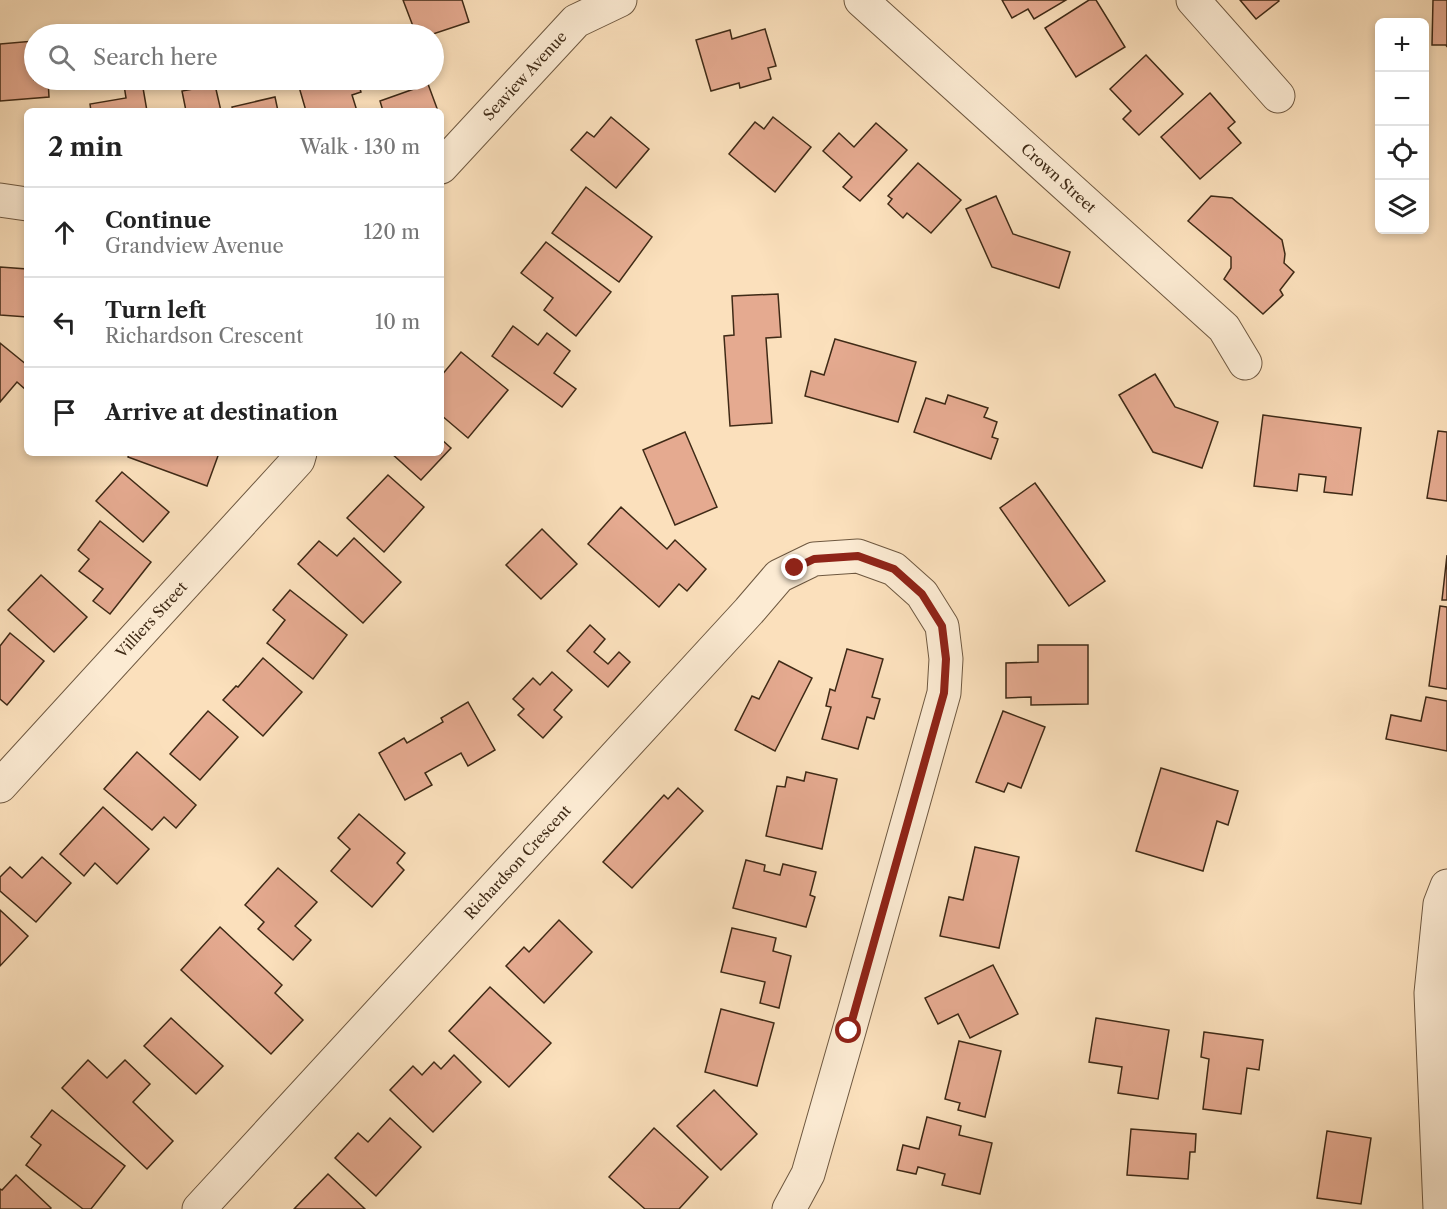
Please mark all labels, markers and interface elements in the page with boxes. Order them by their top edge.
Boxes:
map controls [1375,18,1429,234]
button: + [1375,18,1429,72]
search box [24,24,444,90]
street label: Seaview Avenue [479,27,571,124]
icon: search [45,41,78,74]
text: Search here [93,44,218,71]
button: − [1375,72,1429,126]
button: locate [1375,126,1429,180]
text: 2 min [48,131,123,163]
text: Walk · 130 m [300,135,420,159]
street label: Crown Street [1017,139,1101,217]
button: layers [1375,180,1429,234]
text: Continue [105,207,211,234]
icon: ahead [48,216,81,249]
text: 120 m [363,220,420,244]
text: Grandview Avenue [105,234,284,258]
text: Turn left [105,297,206,324]
icon: left [48,306,81,339]
text: 10 m [375,310,420,334]
text: Richardson Crescent [105,324,303,348]
icon: arrive [48,396,81,429]
text: Arrive at destination [105,399,338,426]
route end [781,554,807,580]
street label: Villiers Street [111,577,192,662]
street label: Richardson Crescent [460,800,575,923]
route start [835,1017,861,1043]

